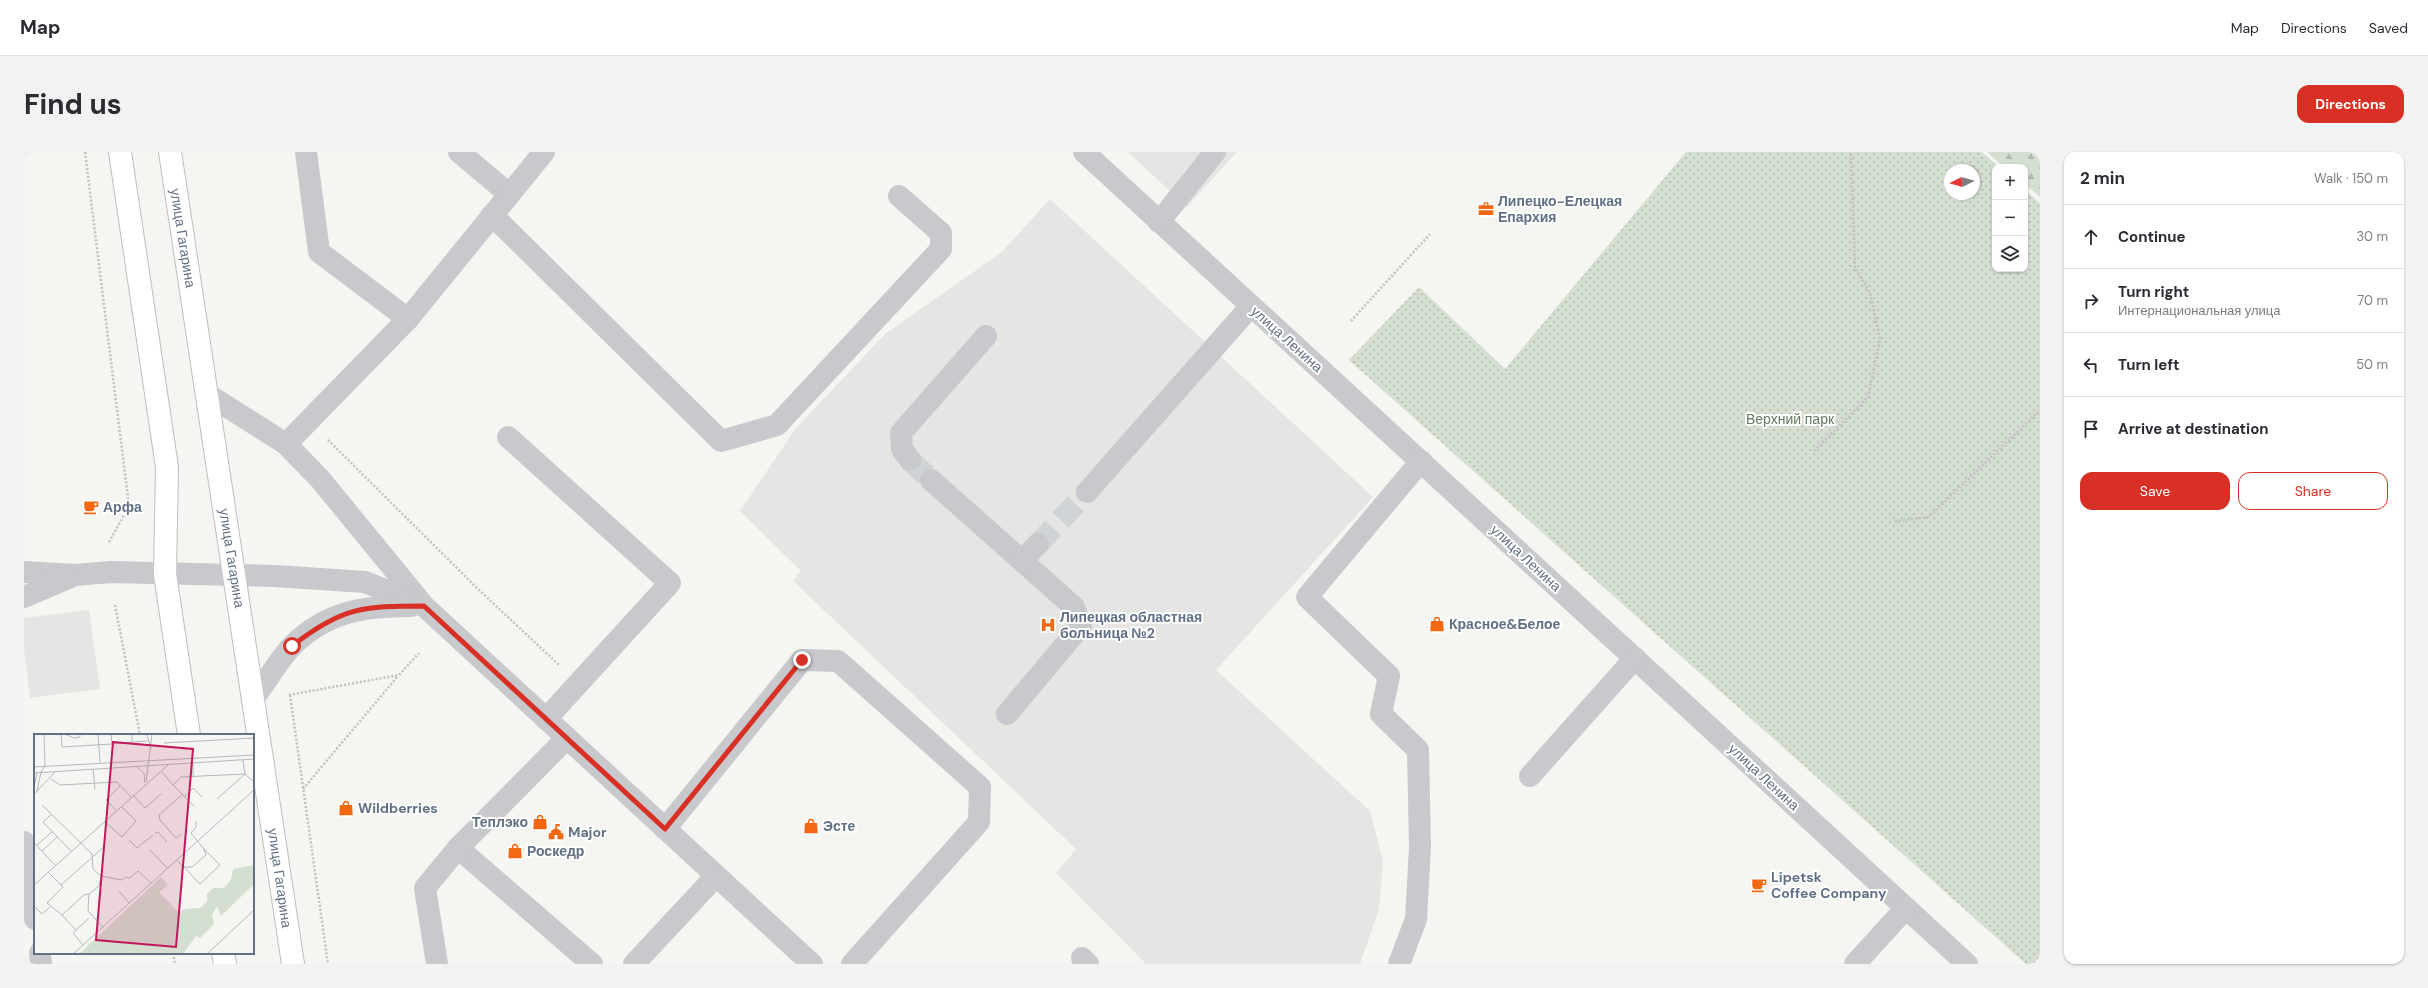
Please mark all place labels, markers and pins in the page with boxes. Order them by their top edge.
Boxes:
place label: Липецко-Елецкая Епархия [1498,192,1622,226]
office icon: Липецко-Елецкая Епархия [1477,200,1495,218]
cafe icon: Арфа [82,498,100,516]
place label: Арфа [103,498,142,516]
place label: Липецкая областная больница №2 [1060,608,1202,642]
shop icon: Красное&Белое [1428,615,1446,633]
place label: Красное&Белое [1449,615,1561,633]
hospital icon: Липецкая областная больница №2 [1039,616,1057,634]
shop icon: Wildberries [337,799,355,817]
place label: Wildberries [358,799,438,817]
place label: Теплэко [472,813,528,831]
shop icon: Теплэко [531,813,549,831]
shop icon: Эсте [802,817,820,835]
place label: Эсте [823,817,856,835]
public building icon: Major [547,823,565,841]
place label: Major [568,823,607,841]
shop icon: Роскедр [506,842,524,860]
place label: Роскедр [527,842,584,860]
place label: Lipetsk Coffee Company [1771,868,1887,902]
cafe icon: Lipetsk Coffee Company [1750,876,1768,894]

